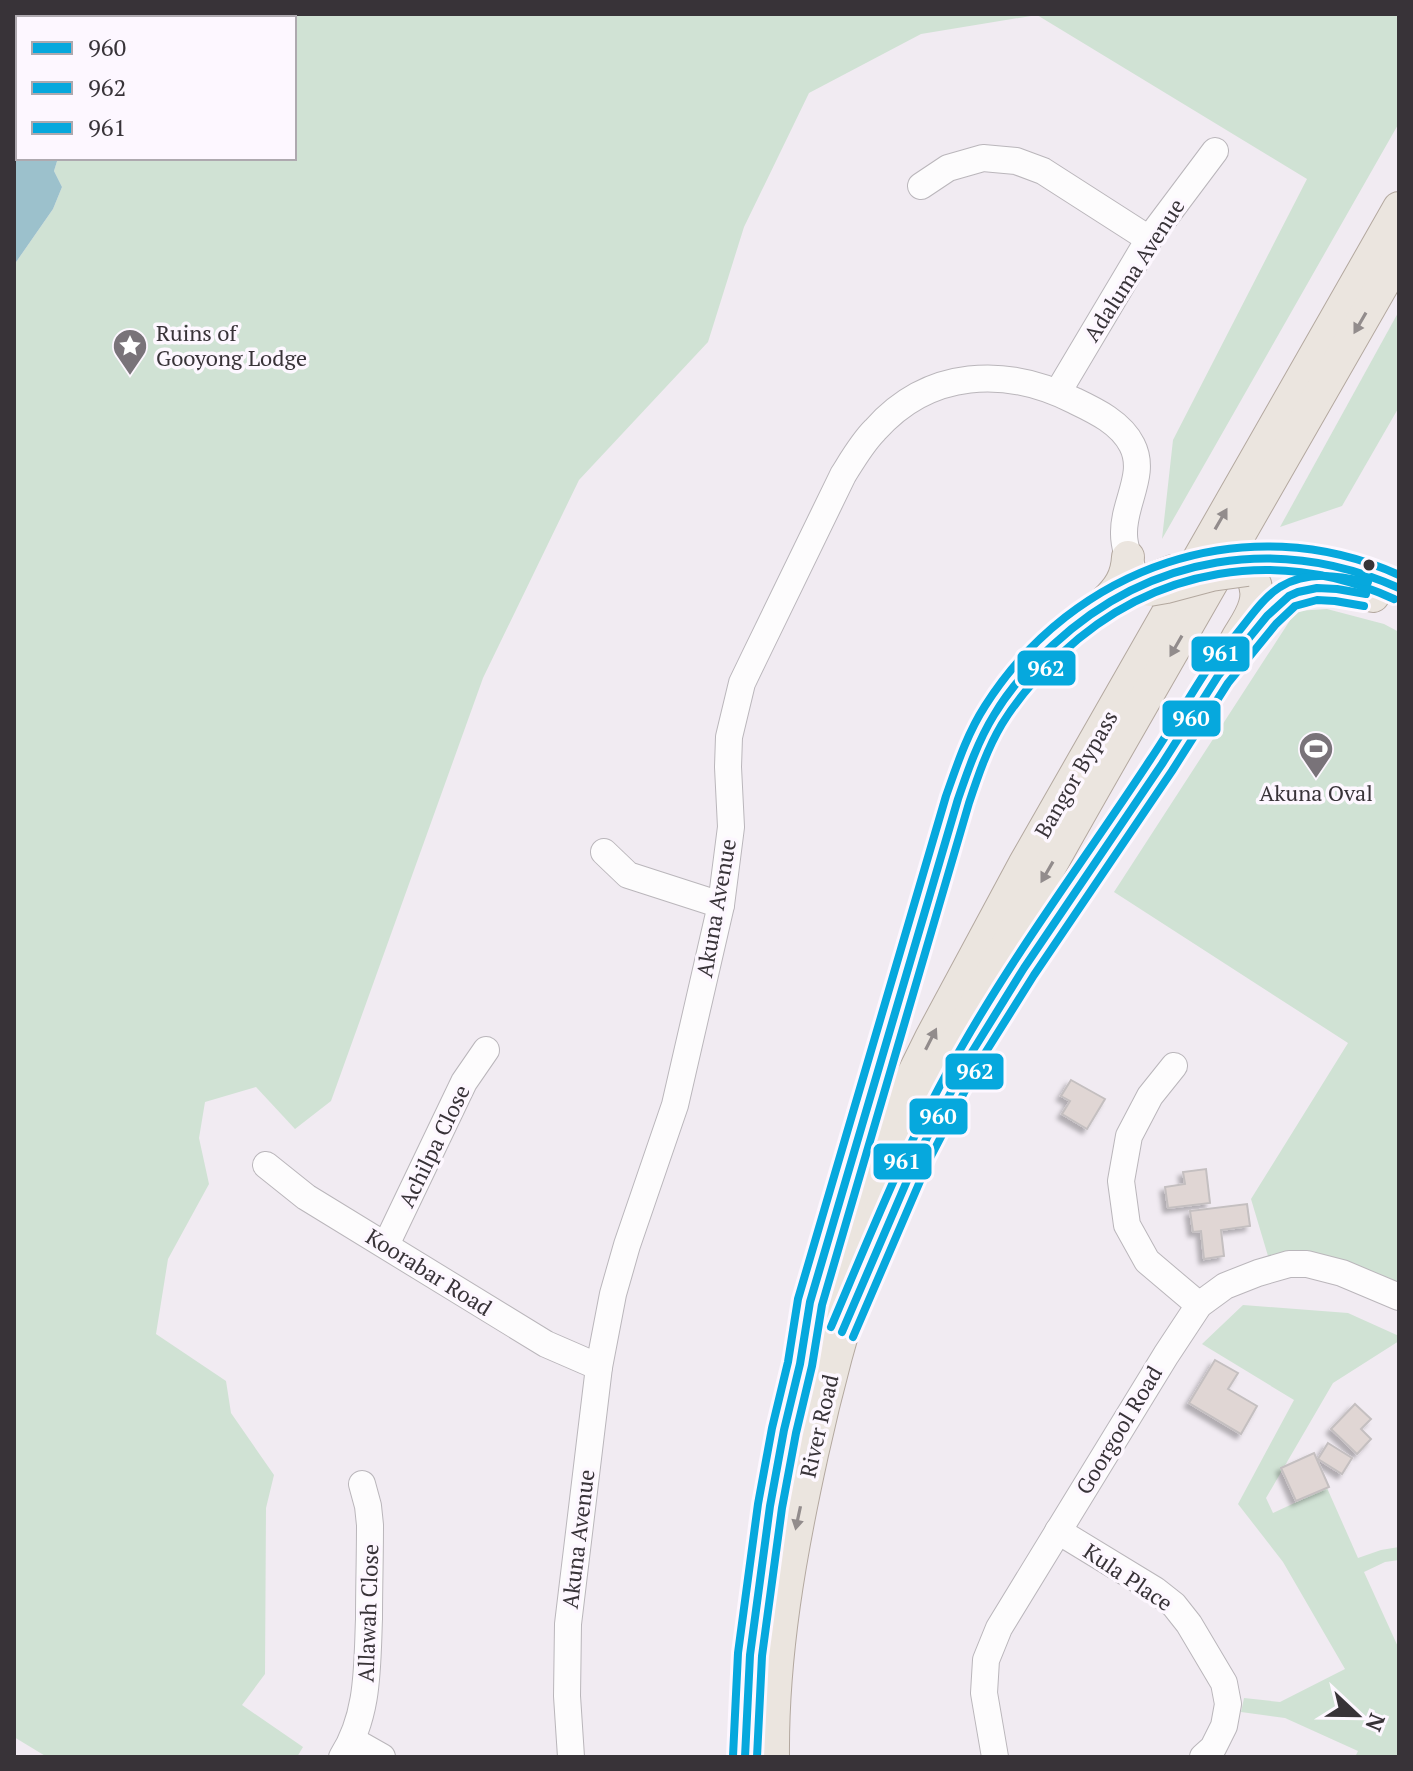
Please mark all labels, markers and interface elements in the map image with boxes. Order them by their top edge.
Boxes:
legend [16,16,296,160]
text: 960 [88,31,126,63]
text: 962 [88,71,126,103]
text: 961 [88,111,126,143]
street label: Adaluma Avenue [1077,193,1191,347]
one-way arrow [1353,312,1367,335]
place label: Ruins of Gooyong Lodge [156,318,307,372]
place icon: Ruins of Gooyong Lodge [111,327,149,377]
one-way arrow [1214,508,1228,530]
unlabelled marker [1361,557,1377,573]
one-way arrow [1169,635,1183,658]
line badge: 961 [1190,635,1251,673]
text: 961 [1202,638,1240,667]
line badge: 962 [1016,649,1077,687]
text: 962 [1027,653,1065,682]
line badge: 960 [1161,699,1222,738]
text: 960 [1172,703,1210,732]
street label: Bangor Bypass [1027,705,1124,843]
sports icon: Akuna Oval [1297,730,1335,780]
place label: Akuna Oval [1259,778,1373,807]
street label: Akuna Avenue [689,836,742,979]
one-way arrow [1040,861,1054,883]
one-way arrow [924,1028,937,1051]
line badge: 962 [944,1052,1005,1091]
text: 962 [956,1056,994,1085]
street label: Achilpa Close [391,1080,476,1212]
line badge: 960 [908,1097,969,1136]
text: 960 [919,1101,957,1130]
line badge: 961 [872,1142,933,1181]
text: 961 [883,1146,921,1175]
street label: Koorabar Road [361,1221,498,1322]
street label: Goorgool Road [1069,1360,1168,1499]
street label: River Road [793,1371,844,1480]
street label: Akuna Avenue [555,1468,600,1610]
one-way arrow [792,1505,804,1530]
street label: Kula Place [1078,1536,1179,1617]
street label: Allawah Close [351,1543,384,1683]
north arrow [1317,1675,1397,1755]
text: N [1359,1710,1393,1736]

